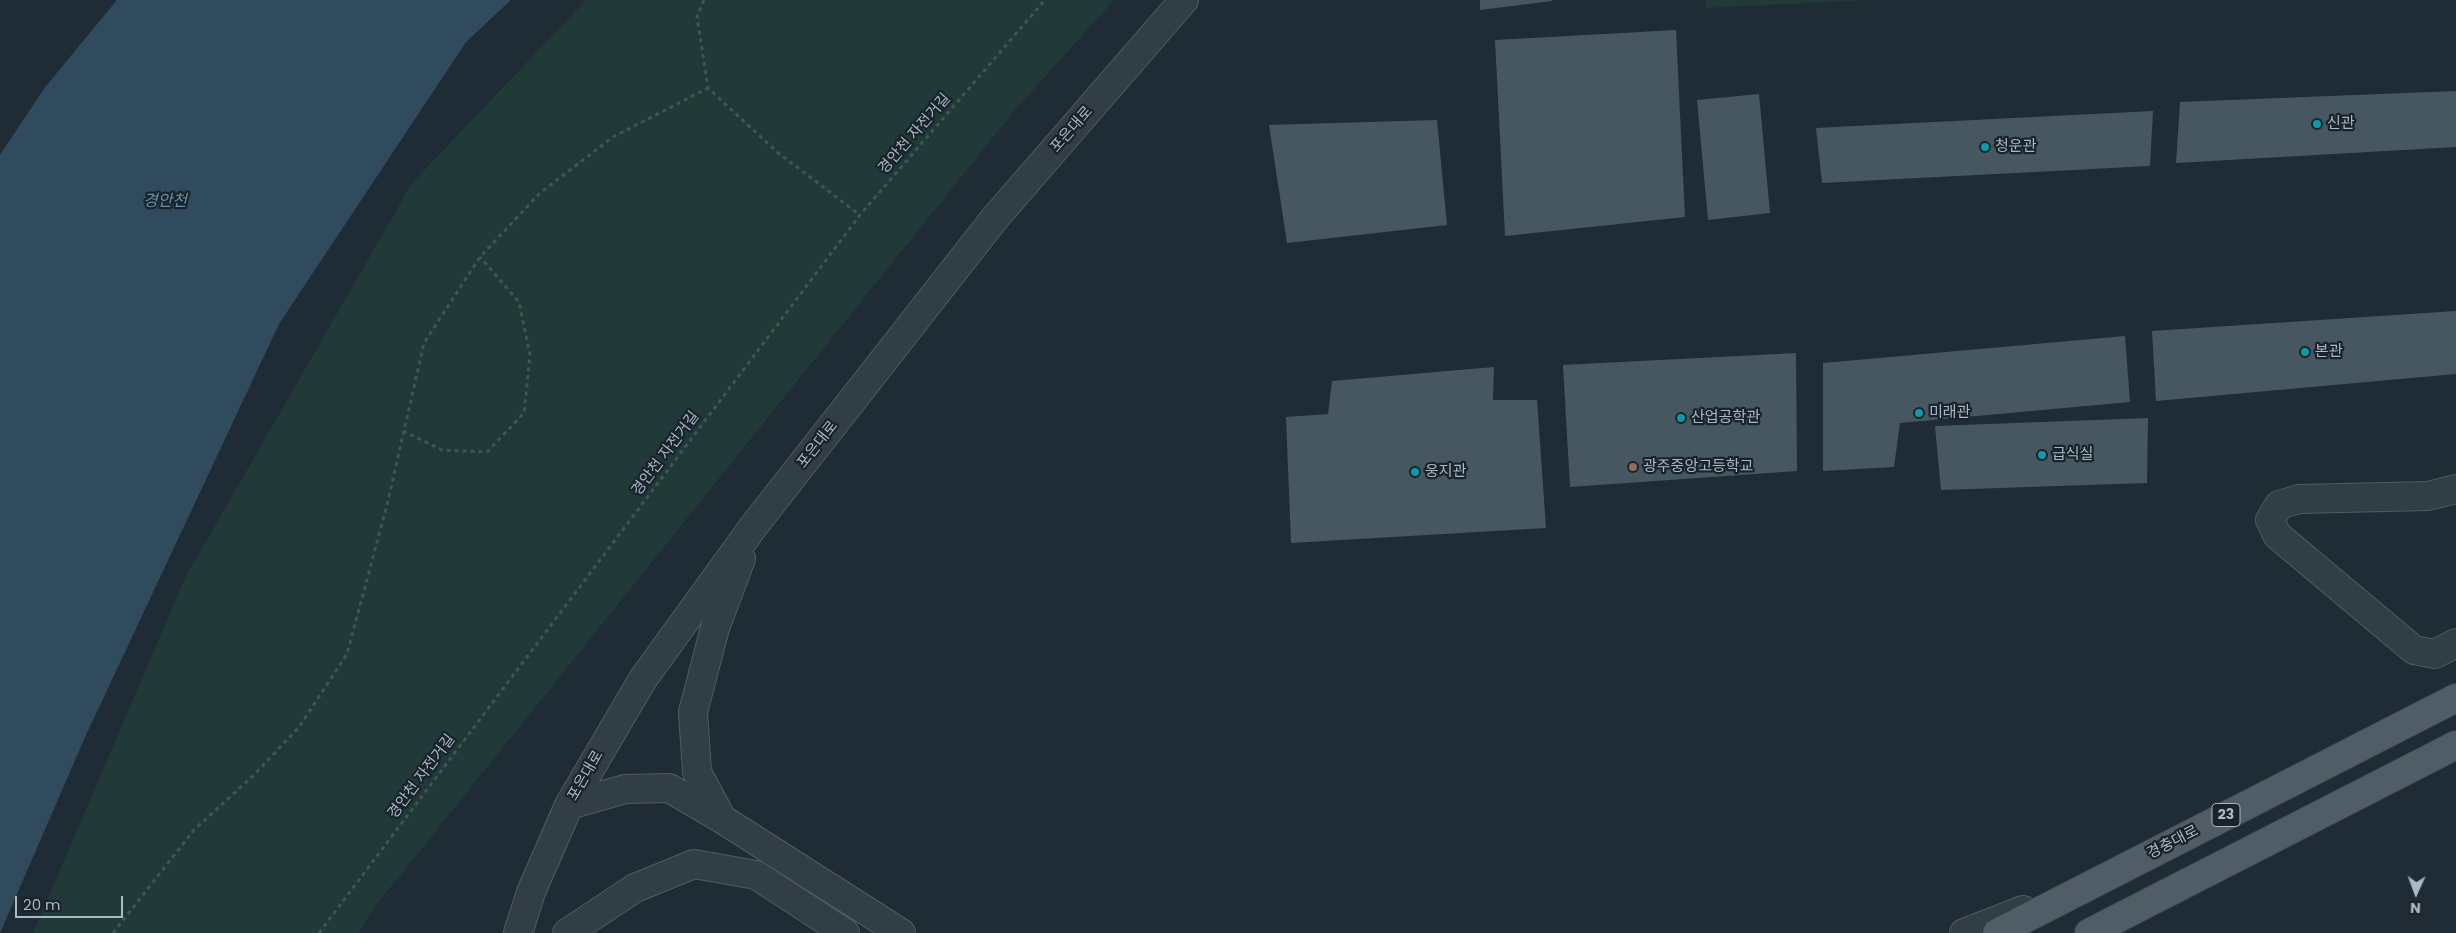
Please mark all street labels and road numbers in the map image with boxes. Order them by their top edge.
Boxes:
street label: 경안천 자전거길 [875,90,955,178]
street label: 포은대로 [1047,103,1097,157]
street label: 경안천 자전거길 [629,408,703,500]
street label: 포은대로 [794,418,842,472]
street label: 경안천 자전거길 [385,731,459,823]
street label: 포은대로 [564,748,608,804]
road number: 23 [2212,804,2240,826]
street label: 경충대로 [2144,822,2202,864]

